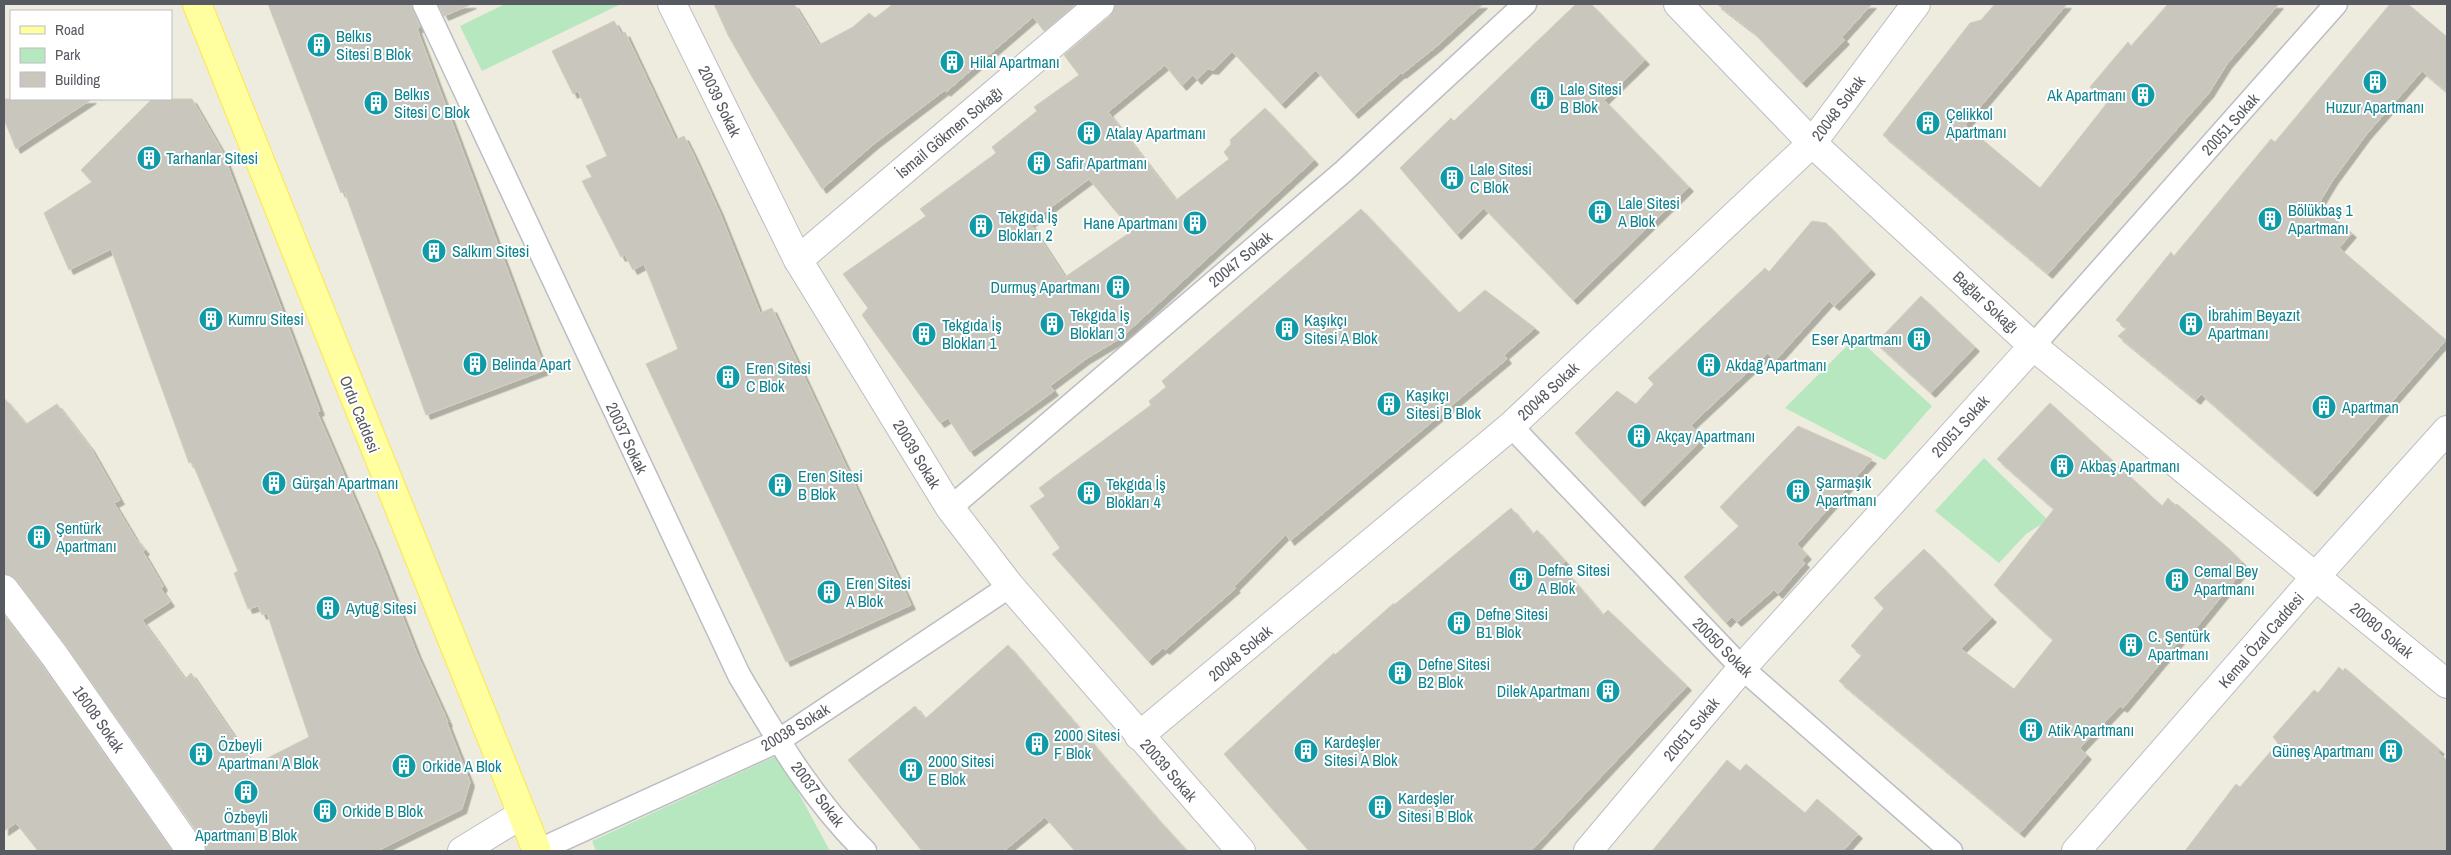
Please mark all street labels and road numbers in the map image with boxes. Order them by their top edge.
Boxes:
street label: 20039 Sokak [693,62,747,141]
street label: 20048 Sokak [1806,70,1870,145]
street label: İsmail Gökmen Sokağı [891,81,1007,183]
street label: 20051 Sokak [2196,88,2264,160]
street label: 20047 Sokak [1204,226,1277,292]
street label: Bağlar Sokağı [1948,266,2024,338]
street label: 20048 Sokak [1512,357,1584,425]
street label: Ordu Caddesi [335,372,385,456]
street label: 20051 Sokak [1926,390,1994,462]
street label: 20037 Sokak [601,399,653,478]
street label: 20039 Sokak [888,416,946,493]
street label: Kemal Özal Caddesi [2213,587,2309,693]
street label: 20080 Sokak [2346,597,2419,663]
street label: 20050 Sokak [1688,612,1758,682]
street label: 20048 Sokak [1204,620,1277,686]
street label: 16008 Sokak [68,681,130,757]
street label: 20051 Sokak [1658,692,1724,765]
street label: 20038 Sokak [757,698,834,756]
street label: 20039 Sokak [1136,734,1203,806]
street label: 20037 Sokak [786,757,850,832]

